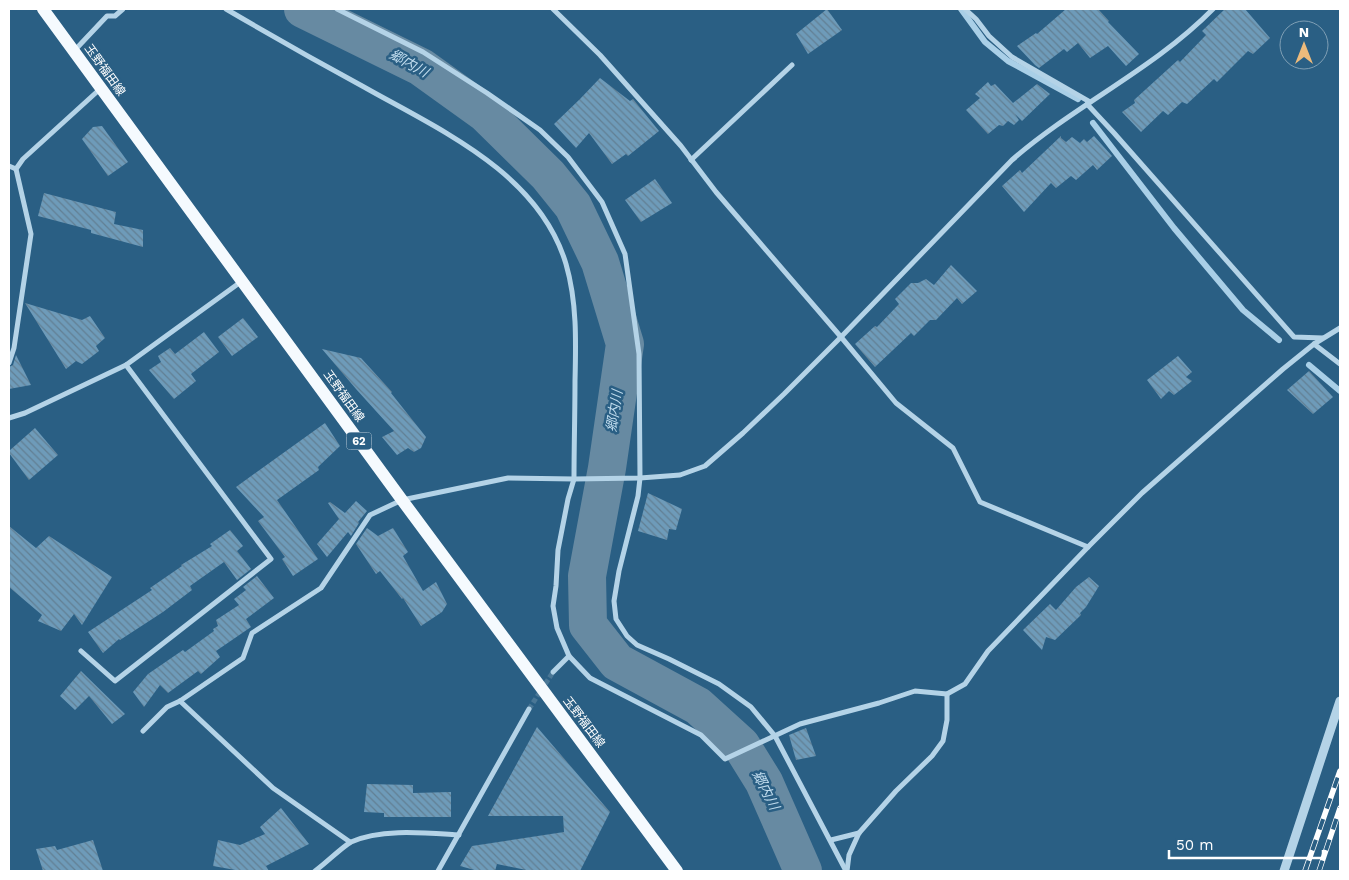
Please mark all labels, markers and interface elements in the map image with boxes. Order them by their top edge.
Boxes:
north arrow [1279,20,1329,70]
text: N [1299,24,1309,40]
street label: 玉野福田線 [82,42,128,98]
water label: 郷内川 [387,46,433,81]
street label: 玉野福田線 [321,368,367,424]
water label: 郷内川 [603,387,625,433]
road number: 62 [346,432,372,450]
street label: 玉野福田線 [560,694,608,750]
water label: 郷内川 [749,768,784,814]
scale bar [1169,828,1323,860]
text: 50 m [1176,836,1213,854]

